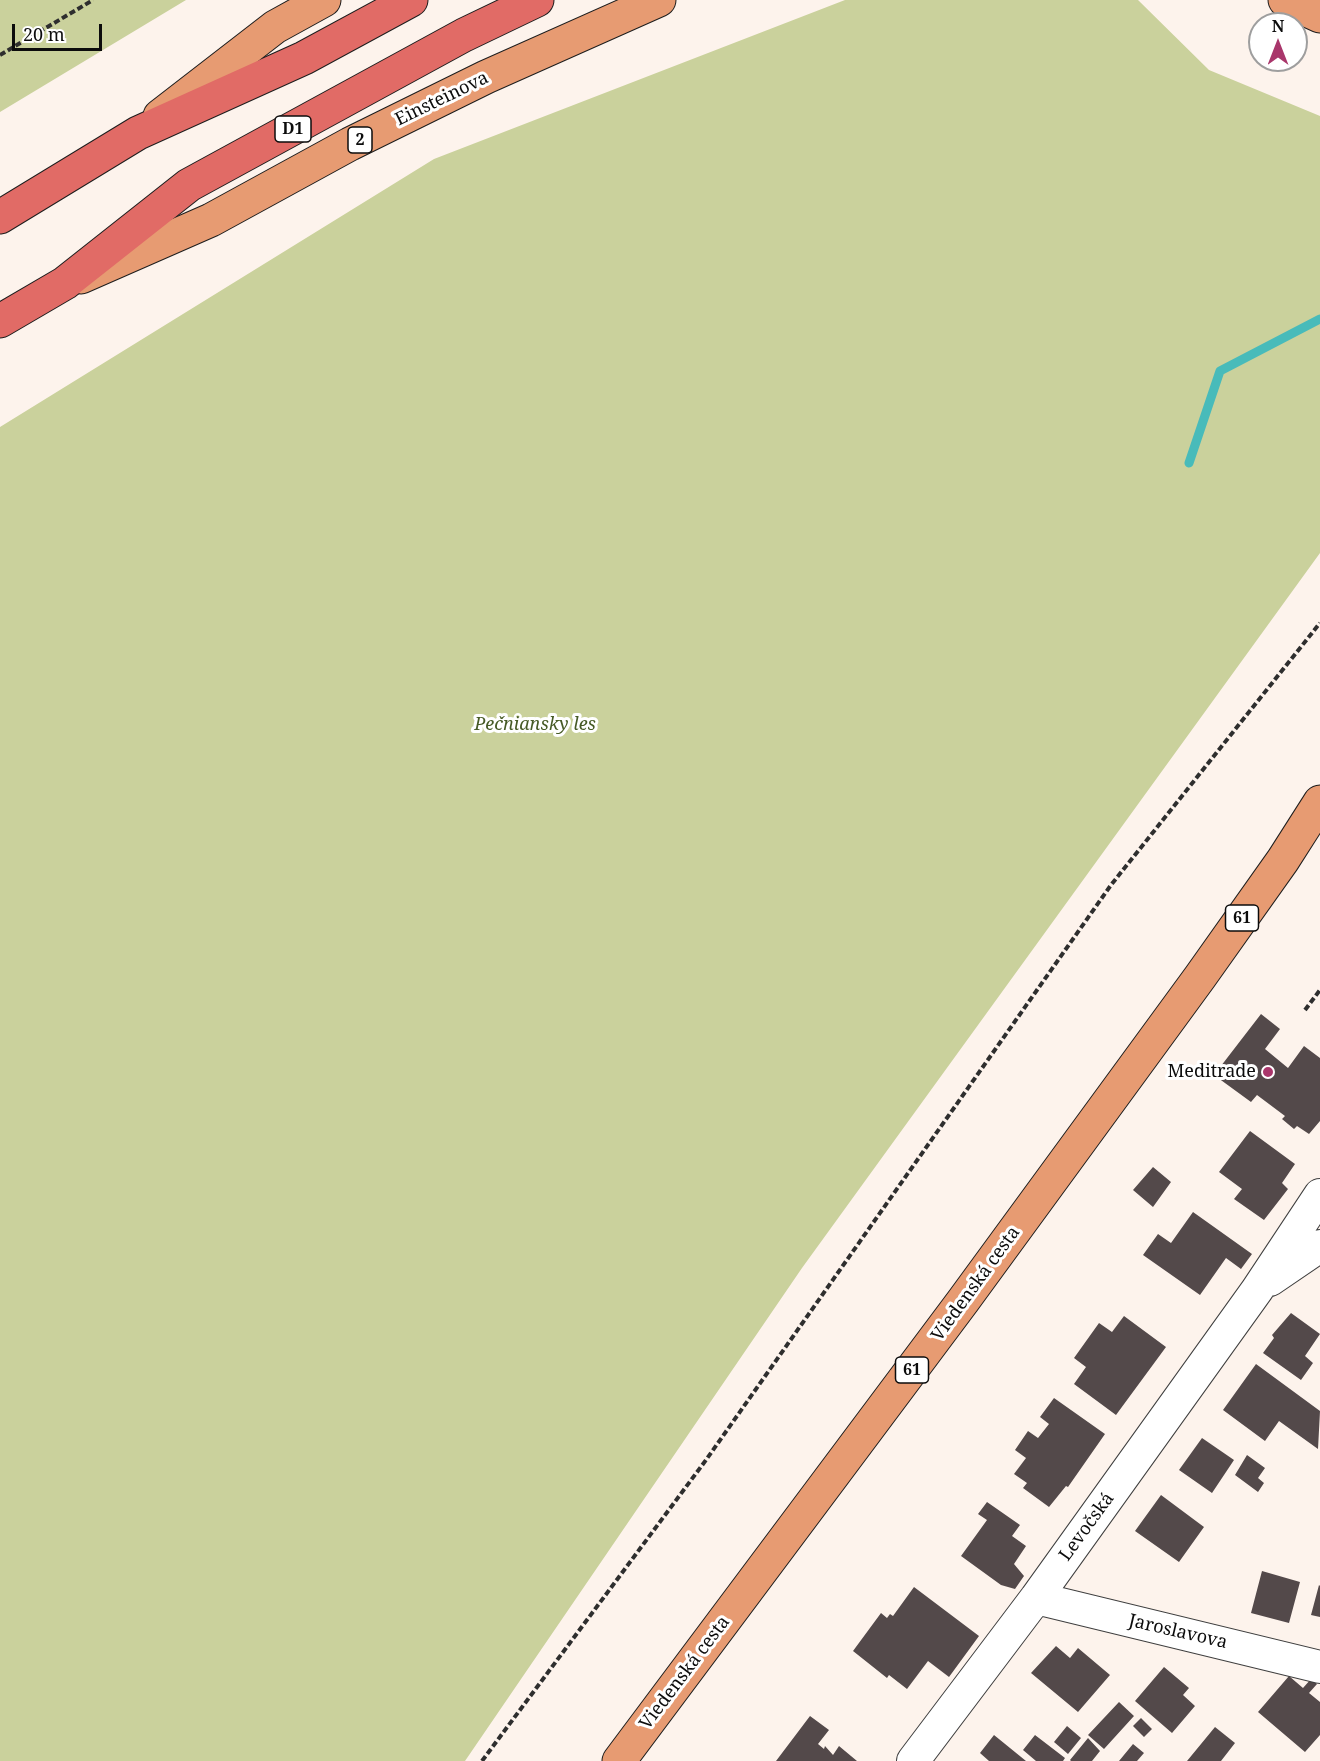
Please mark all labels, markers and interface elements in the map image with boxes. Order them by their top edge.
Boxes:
scale bar [15,12,105,50]
north arrow [1248,12,1308,72]
text: N [1272,15,1284,37]
text: 20 m [23,22,65,46]
street label: Einsteinova [392,67,492,131]
road number: D1 [275,116,311,142]
road number: 2 [348,127,372,153]
park label: Pečniansky les [474,714,596,736]
road number: 61 [1226,905,1258,931]
place label: Meditrade [1167,1061,1256,1083]
marker: Meditrade [1261,1065,1275,1079]
street label: Viedenská cesta [927,1222,1025,1346]
road number: 61 [896,1357,928,1383]
street label: Levočská [1055,1489,1119,1565]
street label: Jaroslavova [1127,1610,1229,1654]
street label: Viedenská cesta [635,1612,735,1734]

